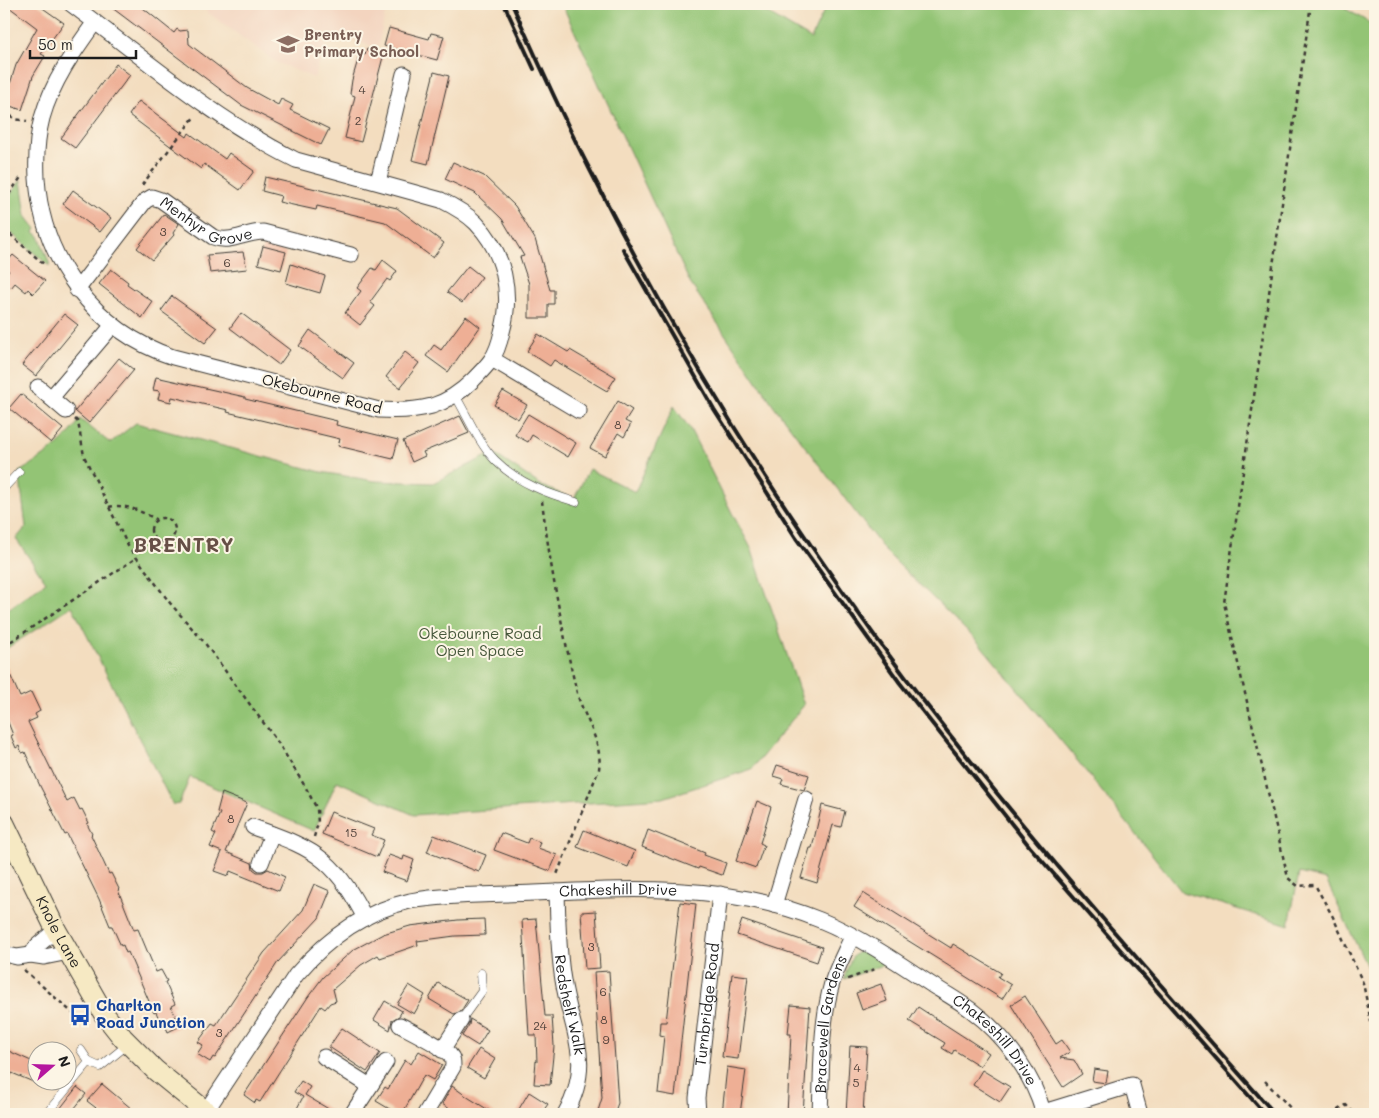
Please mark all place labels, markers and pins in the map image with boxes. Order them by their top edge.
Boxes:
place label: Brentry Primary School [304,24,419,61]
school or university icon: Brentry Primary School [275,31,301,57]
place label: Charlton Road Junction [96,995,205,1032]
bus stop icon: Charlton Road Junction [67,1002,93,1028]

